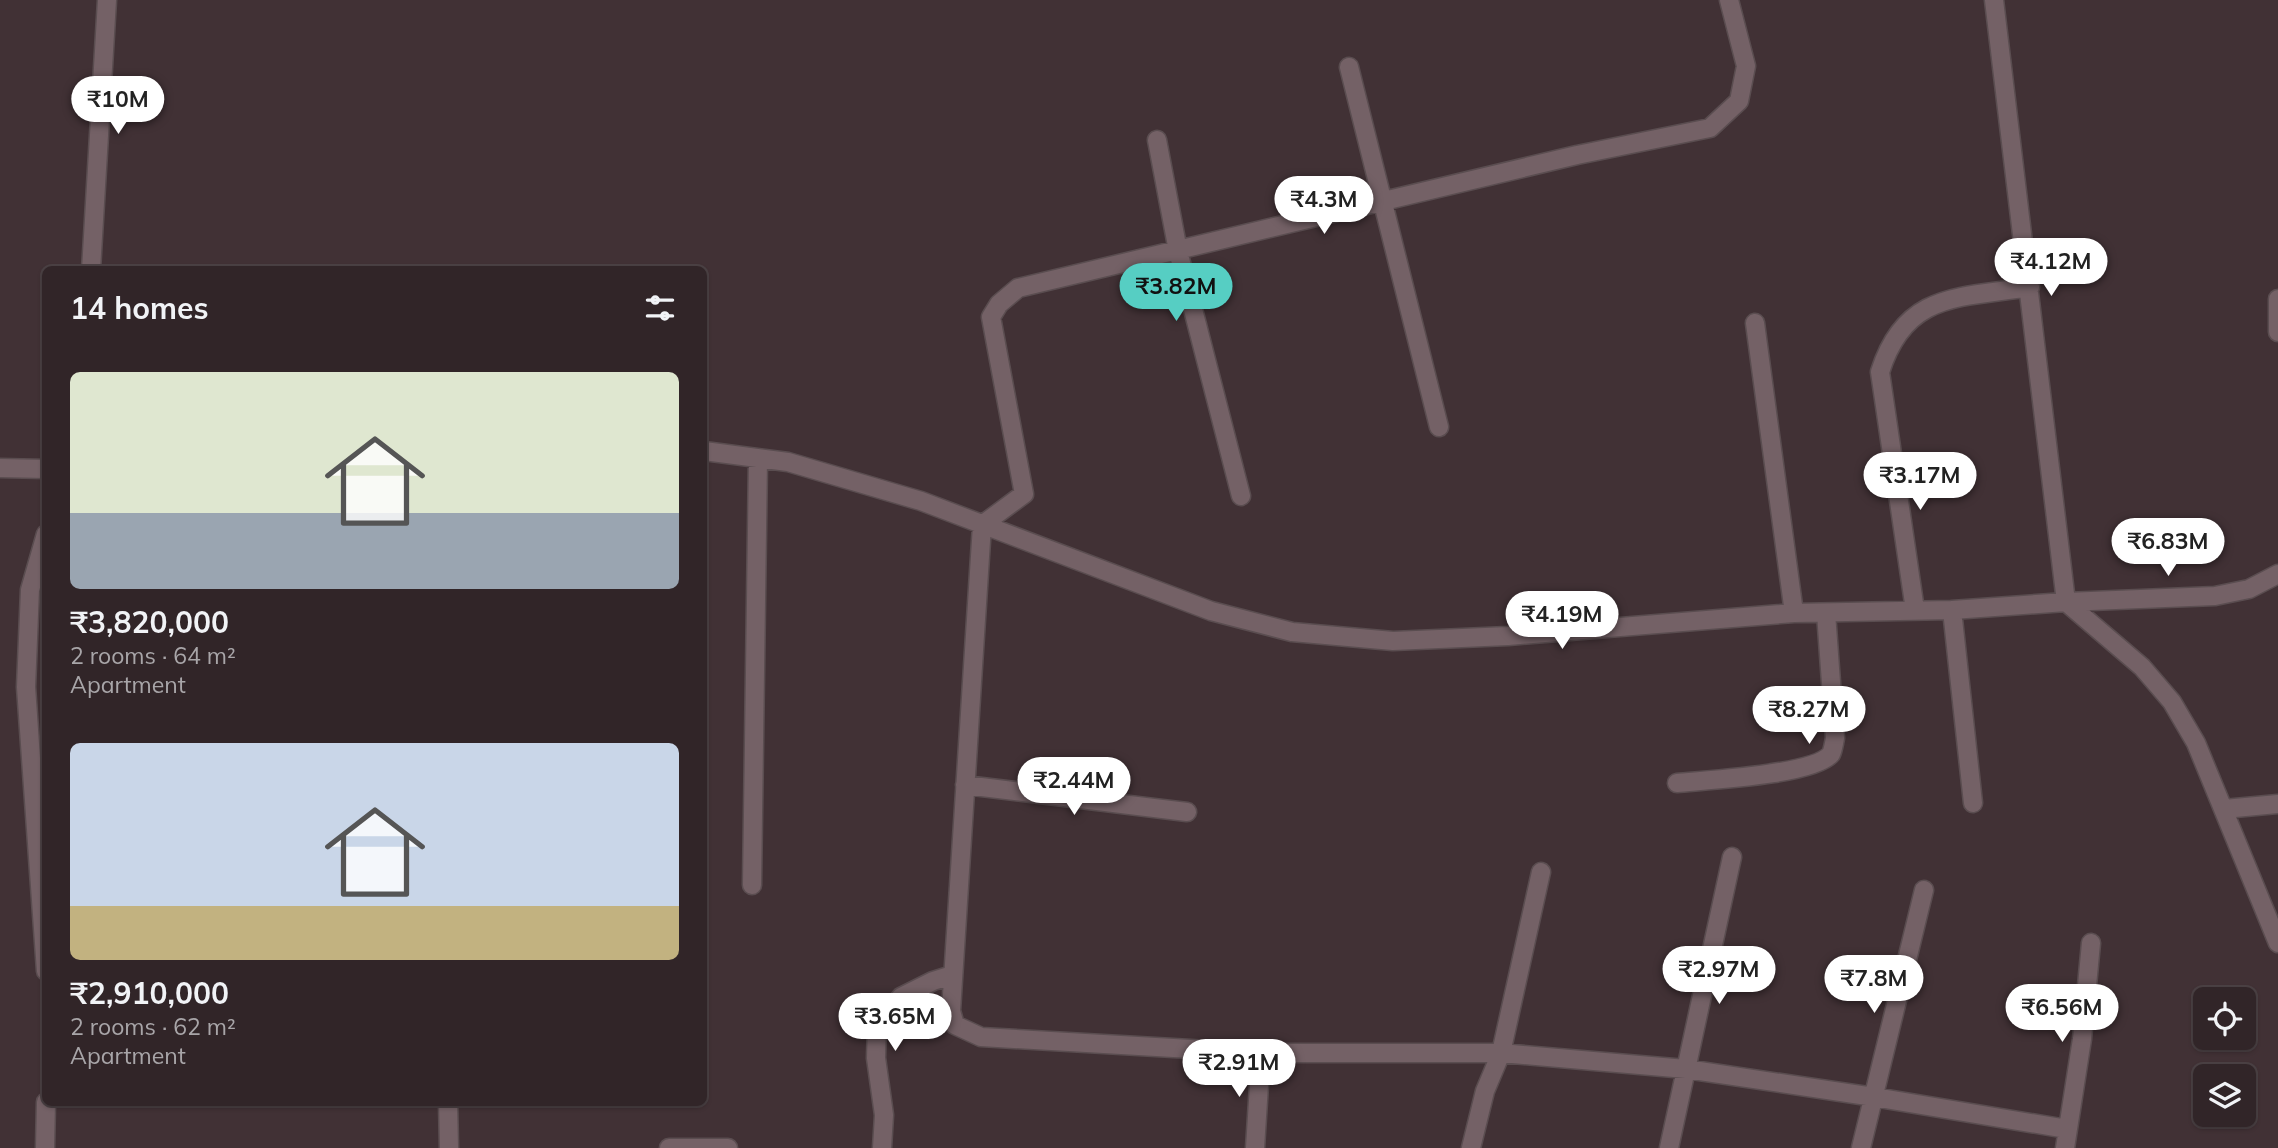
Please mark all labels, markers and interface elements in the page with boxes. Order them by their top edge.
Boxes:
pin: ₹10M [77,76,159,136]
text: ₹10M [87,84,149,113]
pin: ₹4.3M [1275,176,1373,236]
text: ₹4.3M [1290,184,1358,213]
pin: ₹4.12M [1994,238,2108,298]
text: ₹4.12M [2011,246,2091,275]
pin: ₹3.82M [1119,264,1233,323]
text: ₹3.82M [1136,271,1216,300]
text: 14 homes [70,289,209,327]
icon: filters [641,289,679,327]
icon: home [312,418,438,544]
pin: ₹3.17M [1863,452,1977,512]
text: ₹3.17M [1880,460,1960,489]
pin: ₹6.83M [2111,518,2225,578]
text: ₹6.83M [2128,526,2208,555]
pin: ₹4.19M [1505,592,1619,651]
text: ₹4.19M [1522,599,1602,628]
text: ₹3,820,000 [70,603,229,641]
text: 2 rooms · 64 m² [70,641,236,670]
text: Apartment [70,670,186,699]
pin: ₹8.27M [1752,686,1866,746]
text: ₹8.27M [1769,694,1849,723]
pin: ₹2.44M [1017,758,1131,817]
text: ₹2.44M [1034,765,1114,794]
icon: home [312,789,438,915]
pin: ₹2.97M [1662,946,1776,1006]
text: ₹2.97M [1679,954,1759,983]
pin: ₹7.8M [1825,956,1923,1015]
text: ₹7.8M [1840,963,1908,992]
text: ₹2,910,000 [70,974,229,1012]
pin: ₹6.56M [2005,984,2119,1044]
map controls [2193,987,2256,1127]
button: locate [2193,987,2256,1050]
text: ₹6.56M [2022,992,2102,1021]
pin: ₹3.65M [838,993,952,1053]
text: ₹3.65M [855,1001,935,1030]
text: 2 rooms · 62 m² [70,1012,236,1041]
pin: ₹2.91M [1182,1040,1296,1099]
text: Apartment [70,1041,186,1070]
text: ₹2.91M [1199,1047,1279,1076]
button: layers [2193,1064,2256,1127]

